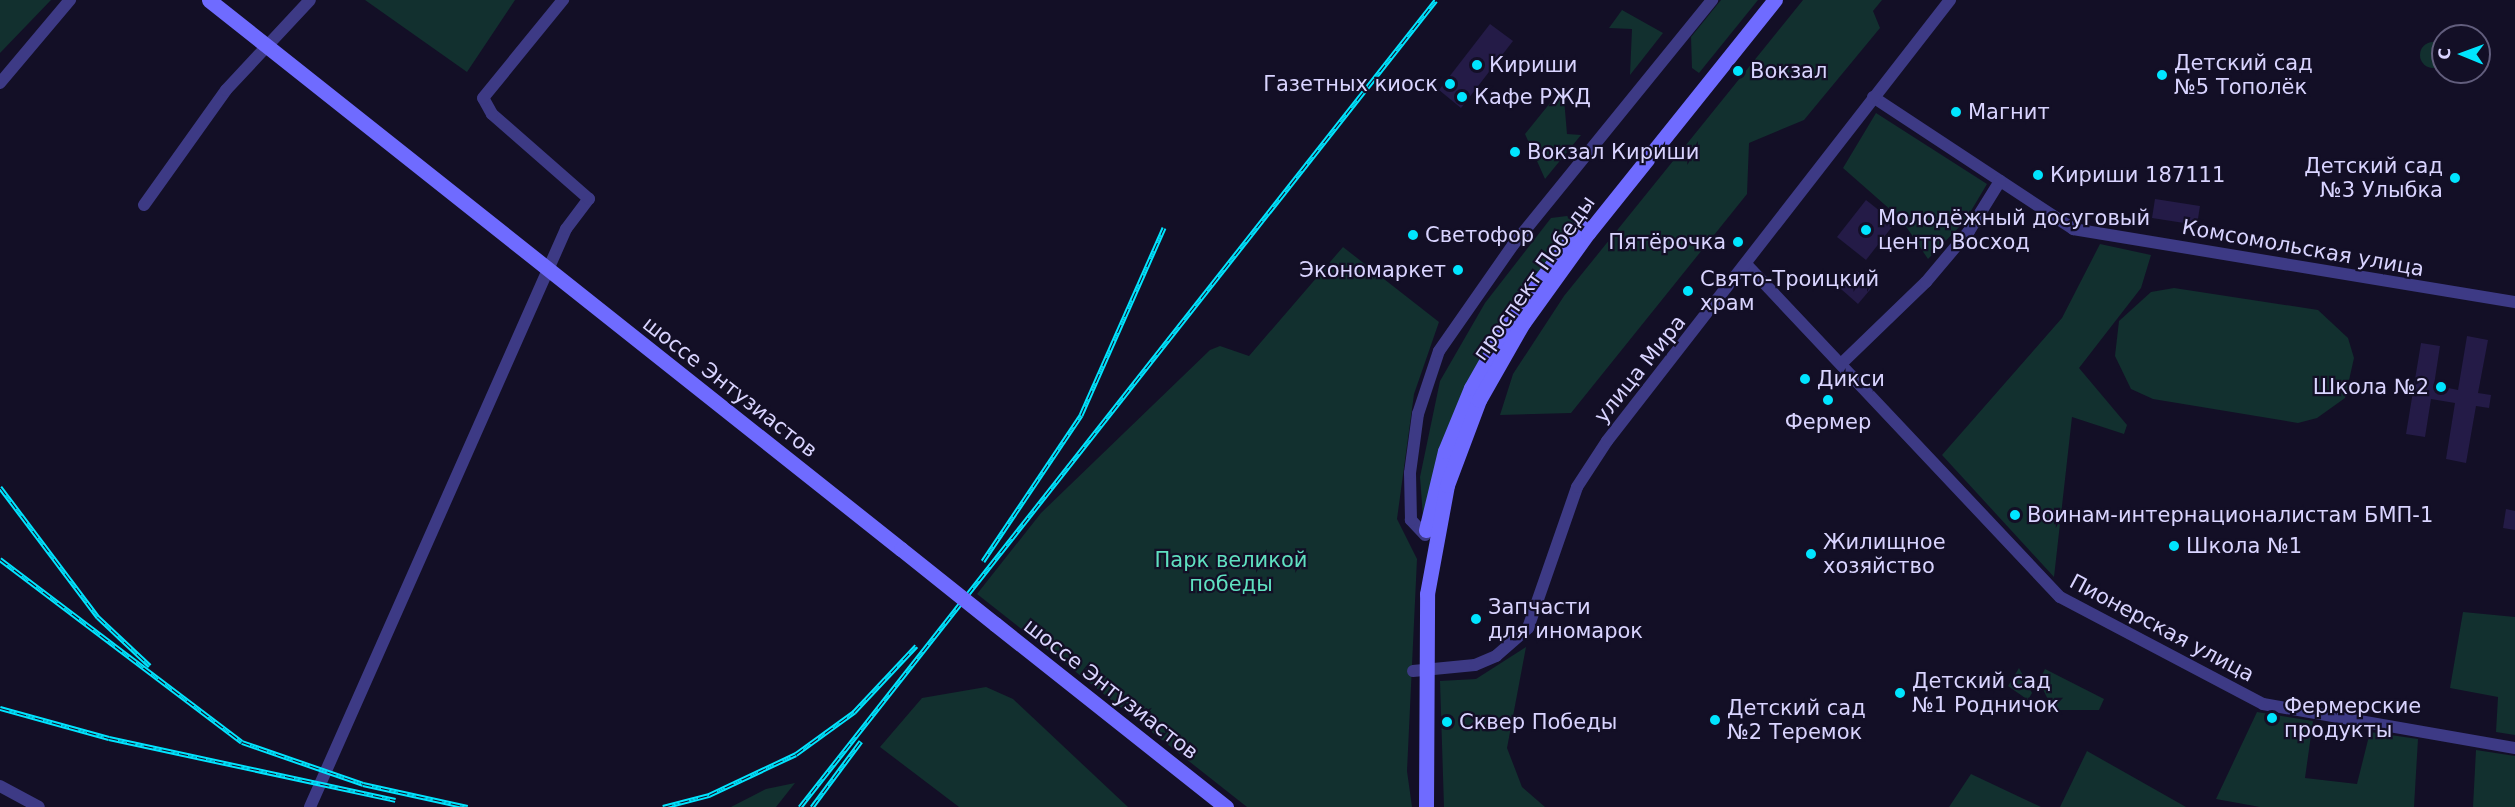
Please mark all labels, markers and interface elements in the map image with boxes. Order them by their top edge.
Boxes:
north arrow [2431,24,2491,84]
text: С [2435,48,2454,60]
place label: Детский сад №5 Тополёк [2174,50,2313,100]
place label: Кириши [1489,52,1577,78]
marker: Кириши [1470,58,1484,72]
place label: Вокзал [1750,58,1827,84]
marker: Вокзал [1731,64,1745,78]
marker: Детский сад №5 Тополёк [2155,68,2169,82]
place label: Газетных киоск [1263,71,1438,97]
marker: Газетных киоск [1443,77,1457,91]
place label: Кафе РЖД [1474,84,1591,110]
marker: Кафе РЖД [1455,90,1469,104]
place label: Магнит [1968,99,2050,125]
marker: Магнит [1949,105,1963,119]
place label: Вокзал Кириши [1527,139,1699,165]
marker: Вокзал Кириши [1508,145,1522,159]
place label: Детский сад №3 Улыбка [2304,153,2443,203]
place label: Кириши 187111 [2050,162,2225,188]
marker: Кириши 187111 [2031,168,2045,182]
marker: Детский сад №3 Улыбка [2448,171,2462,185]
street label: проспект Победы [1468,191,1600,365]
place label: Молодёжный досуговый центр Восход [1878,205,2150,255]
street label: Комсомольская улица [2180,214,2426,282]
place label: Светофор [1425,222,1534,248]
marker: Молодёжный досуговый центр Восход [1859,223,1873,237]
marker: Светофор [1406,228,1420,242]
place label: Пятёрочка [1608,229,1726,255]
marker: Пятёрочка [1731,235,1745,249]
place label: Экономаркет [1299,257,1446,283]
marker: Экономаркет [1451,263,1465,277]
place label: Свято-Троицкий храм [1700,266,1879,316]
marker: Свято-Троицкий храм [1681,284,1695,298]
street label: улица Мира [1589,310,1691,428]
street label: шоссе Энтузиастов [638,311,822,463]
place label: Дикси [1817,366,1885,392]
marker: Дикси [1798,372,1812,386]
place label: Школа №2 [2313,374,2429,400]
marker: Школа №2 [2434,380,2448,394]
marker: Фермер [1821,393,1835,407]
place label: Фермер [1785,409,1871,435]
place label: Воинам-интернационалистам БМП-1 [2027,502,2433,528]
marker: Воинам-интернационалистам БМП-1 [2008,508,2022,522]
place label: Жилищное хозяйство [1823,529,1946,579]
place label: Школа №1 [2186,533,2302,559]
marker: Школа №1 [2167,539,2181,553]
park label: Парк великой победы [1155,547,1307,597]
marker: Жилищное хозяйство [1804,547,1818,561]
street label: Пионерская улица [2065,569,2259,687]
place label: Запчасти для иномарок [1488,594,1643,644]
marker: Запчасти для иномарок [1469,612,1483,626]
street label: шоссе Энтузиастов [1019,613,1203,765]
place label: Детский сад №1 Родничок [1912,668,2059,718]
marker: Детский сад №1 Родничок [1893,686,1907,700]
place label: Фермерские продукты [2284,693,2421,743]
place label: Детский сад №2 Теремок [1727,695,1866,745]
place label: Сквер Победы [1459,709,1617,735]
marker: Фермерские продукты [2265,711,2279,725]
marker: Детский сад №2 Теремок [1708,713,1722,727]
marker: Сквер Победы [1440,715,1454,729]

